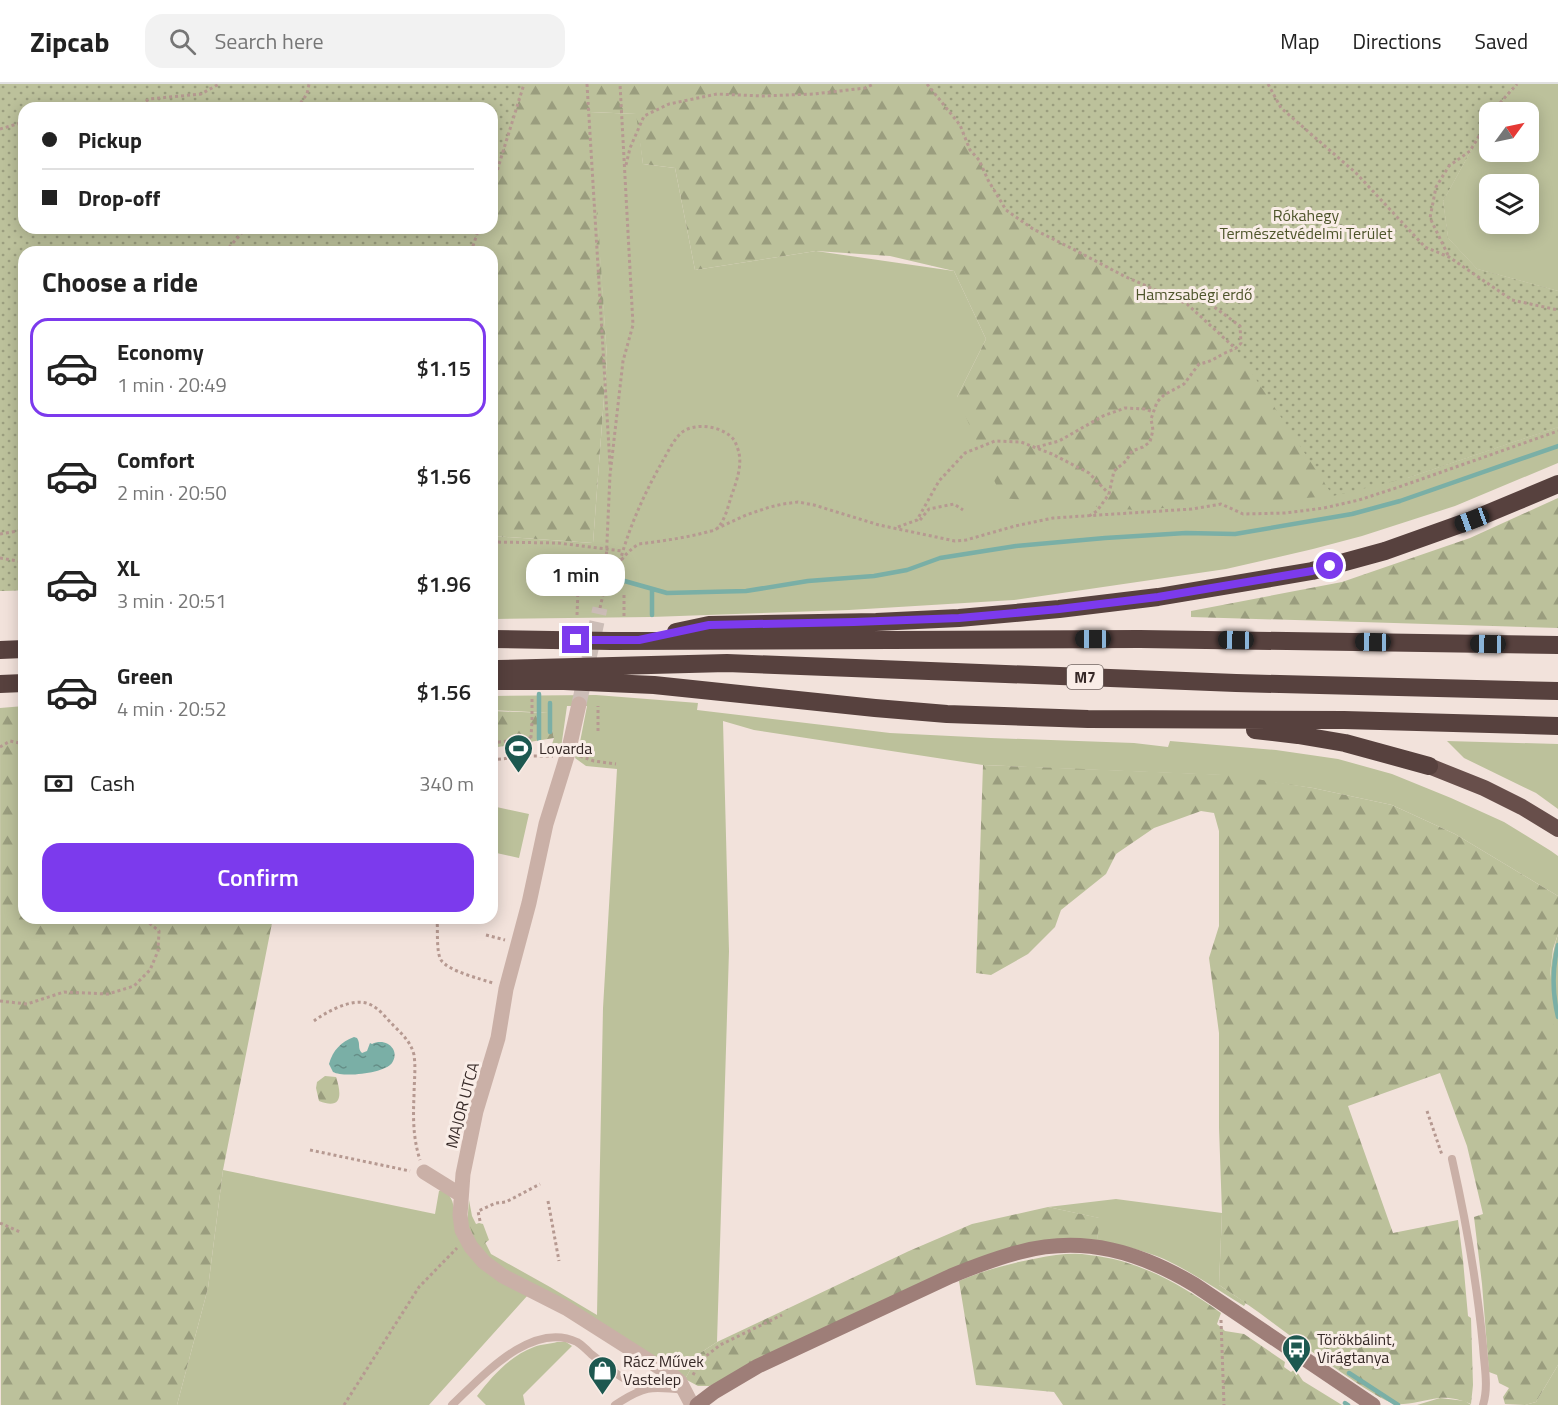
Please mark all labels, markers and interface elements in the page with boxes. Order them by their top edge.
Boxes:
search box [145,14,565,68]
text: Zipcab [30,20,109,63]
text: Search here [214,24,324,58]
icon: search [166,25,199,58]
text: Map [1280,25,1320,57]
text: Directions [1353,25,1442,57]
text: Saved [1475,25,1528,57]
north arrow [1479,102,1539,162]
map controls [1479,102,1539,234]
text: Pickup [78,123,142,157]
button: layers [1479,174,1539,234]
text: Drop-off [78,181,160,215]
park label: Rókahegy Természetvédelmi Terület [1219,203,1393,245]
text: Choose a ride [42,261,198,302]
park label: Hamzsabégi erdő [1136,282,1253,306]
text: Economy [117,335,204,369]
icon: car [45,341,99,395]
text: $1.15 [416,351,471,385]
text: 1 min · 20:49 [117,369,227,400]
text: Comfort [117,443,195,477]
icon: car [45,449,99,503]
text: $1.56 [416,459,471,493]
text: 2 min · 20:50 [117,477,227,508]
car [1452,505,1492,535]
text: XL [117,551,140,585]
route start [1316,552,1343,579]
callout: 1 min [526,553,626,595]
icon: car [45,557,99,611]
text: 1 min [551,559,600,590]
text: $1.96 [416,567,471,601]
text: 3 min · 20:51 [117,585,227,616]
route end [562,626,589,653]
car [1075,630,1111,648]
car [1218,631,1254,649]
car [1355,633,1391,651]
car [1470,635,1506,653]
text: Green [117,659,173,693]
icon: car [45,665,99,719]
road number: M7 [1067,665,1103,689]
text: $1.56 [416,675,471,709]
text: 4 min · 20:52 [117,693,227,724]
sports icon: Lovarda [502,732,534,774]
place label: Lovarda [539,736,592,760]
text: Cash [90,766,135,800]
icon: cash [42,767,75,800]
text: 340 m [419,768,474,799]
button: Confirm [42,843,474,912]
street label: MAJOR UTCA [439,1059,485,1151]
place label: Törökbálint, Virágtanya [1317,1327,1395,1369]
bus stop icon: Törökbálint, Virágtanya [1280,1332,1312,1374]
place label: Rácz Művek Vastelep [623,1349,704,1391]
shop icon: Rácz Művek Vastelep [586,1354,618,1396]

